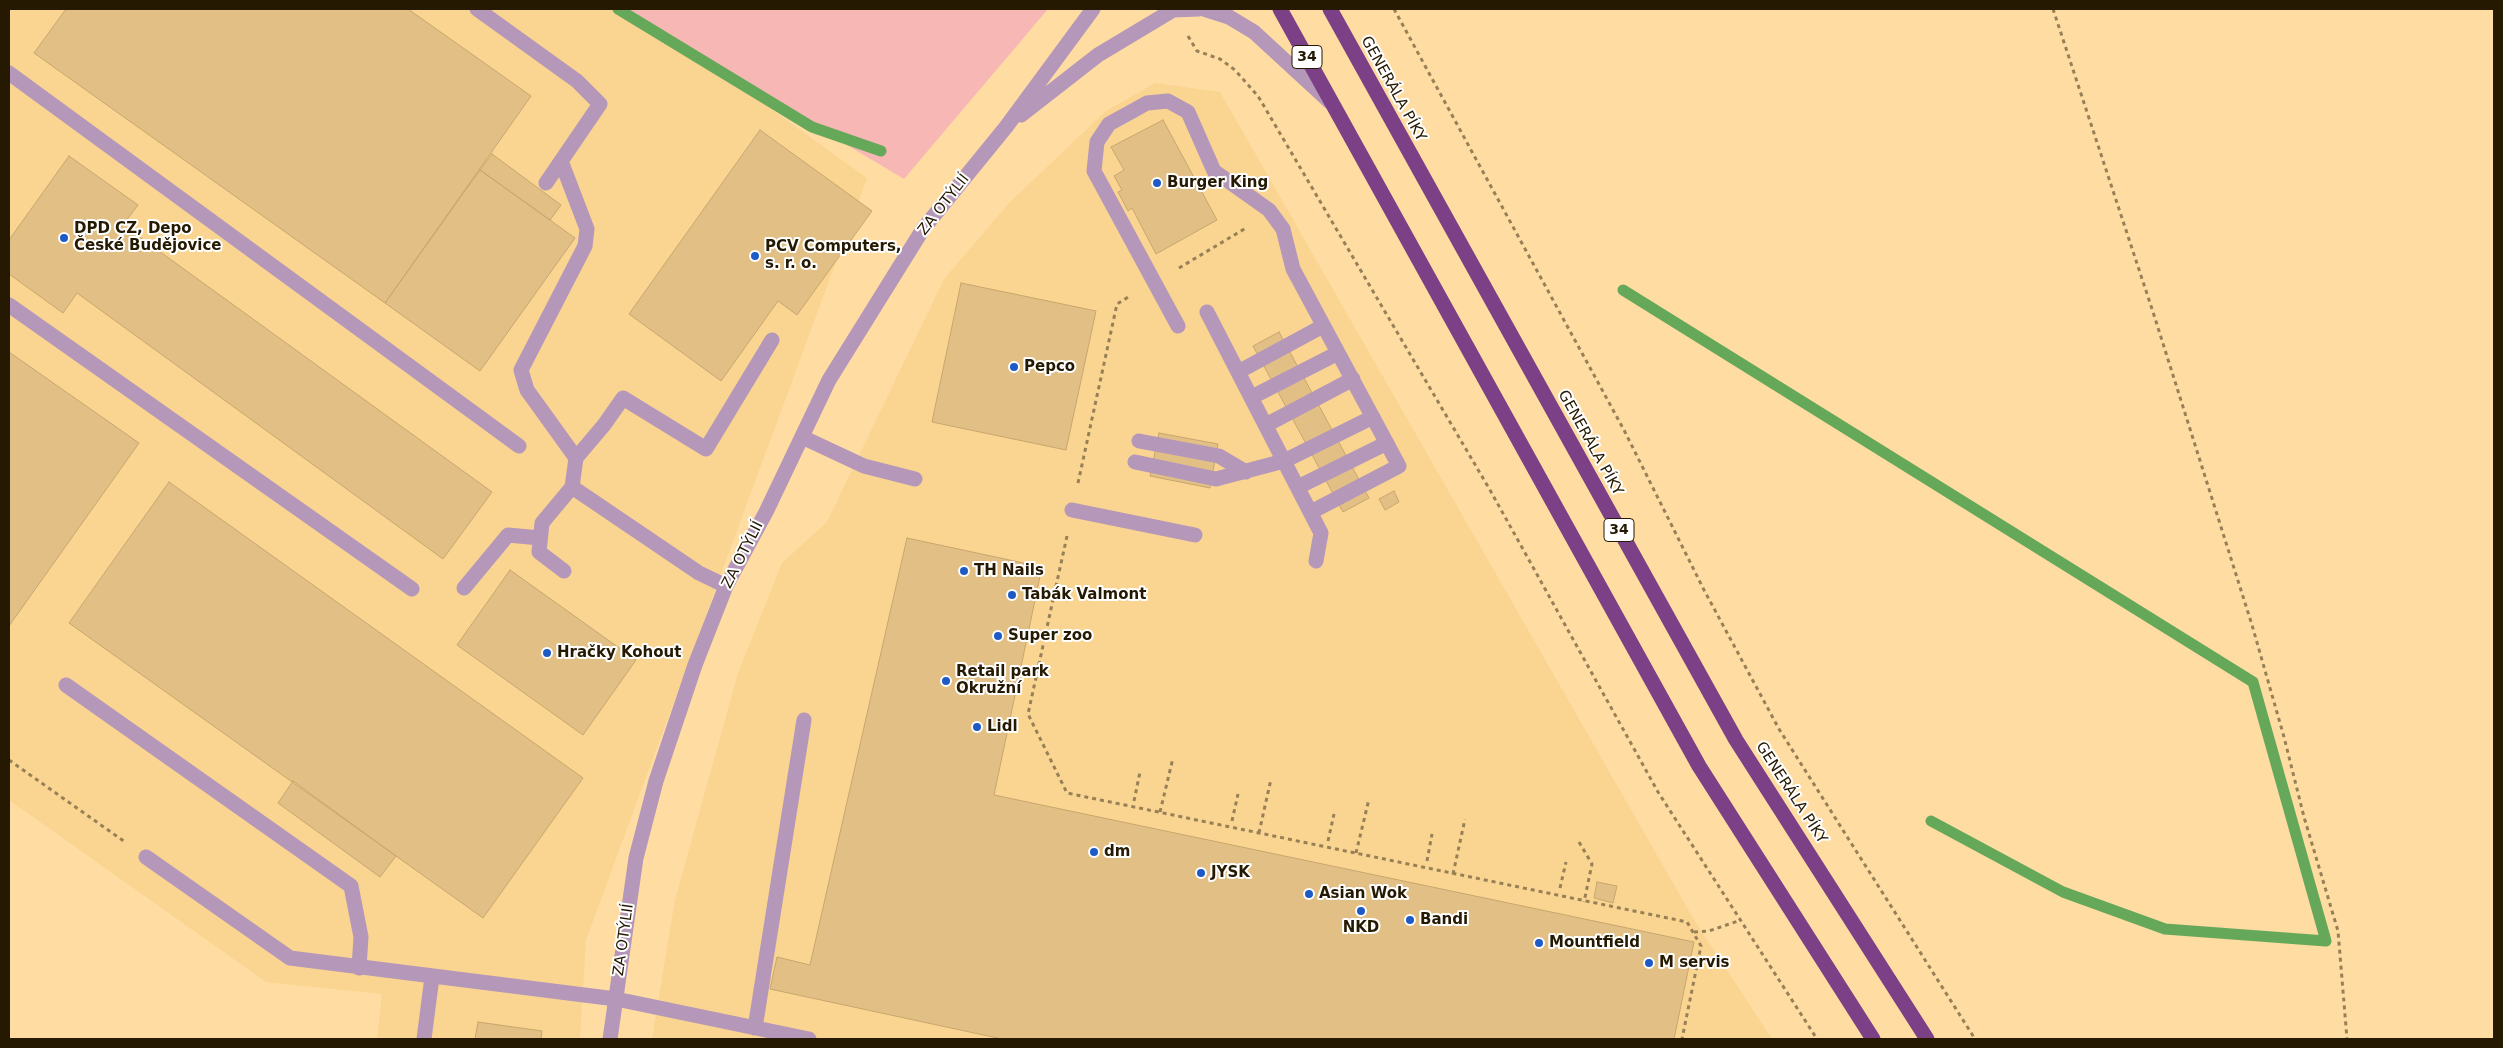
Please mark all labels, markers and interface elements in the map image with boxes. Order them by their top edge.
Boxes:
street label: GENERÁLA PÍKY [1357,33,1429,145]
road number: 34 [1292,46,1322,68]
street label: ZA OTÝLIÍ [915,171,973,239]
place label: Burger King [1167,174,1268,192]
marker: Burger King [1151,177,1163,189]
place label: DPD CZ, Depo České Budějovice [74,220,222,255]
marker: DPD CZ, Depo České Budějovice [58,232,70,244]
place label: PCV Computers, s. r. o. [765,238,902,273]
marker: PCV Computers, s. r. o. [749,250,761,262]
place label: Pepco [1024,358,1075,376]
marker: Pepco [1008,361,1020,373]
street label: GENERÁLA PÍKY [1554,387,1626,499]
road number: 34 [1604,518,1634,542]
street label: ZA OTÝLIÍ [718,519,768,591]
place label: TH Nails [974,562,1044,580]
marker: TH Nails [958,565,970,577]
place label: Tabák Valmont [1022,586,1146,604]
marker: Tabák Valmont [1006,589,1018,601]
place label: Super zoo [1008,627,1092,645]
marker: Super zoo [992,630,1004,642]
place label: Hračky Kohout [557,644,681,662]
marker: Hračky Kohout [541,647,553,659]
place label: Retail park Okružní [956,663,1049,698]
marker: Retail park Okružní [940,675,952,687]
place label: Lidl [987,718,1018,736]
marker: Lidl [971,721,983,733]
street label: GENERÁLA PÍKY [1751,739,1831,847]
place label: dm [1104,843,1130,861]
marker: dm [1088,846,1100,858]
place label: JYSK [1211,864,1250,882]
marker: JYSK [1195,867,1207,879]
place label: Asian Wok [1319,885,1407,903]
marker: Asian Wok [1303,888,1315,900]
street label: ZA OTÝLIÍ [610,903,638,977]
marker: NKD [1355,905,1367,917]
place label: Bandi [1420,911,1468,929]
marker: Bandi [1404,914,1416,926]
place label: NKD [1343,919,1379,937]
place label: Mountfield [1549,934,1640,952]
marker: Mountfield [1533,937,1545,949]
place label: M servis [1659,954,1729,972]
marker: M servis [1643,957,1655,969]

